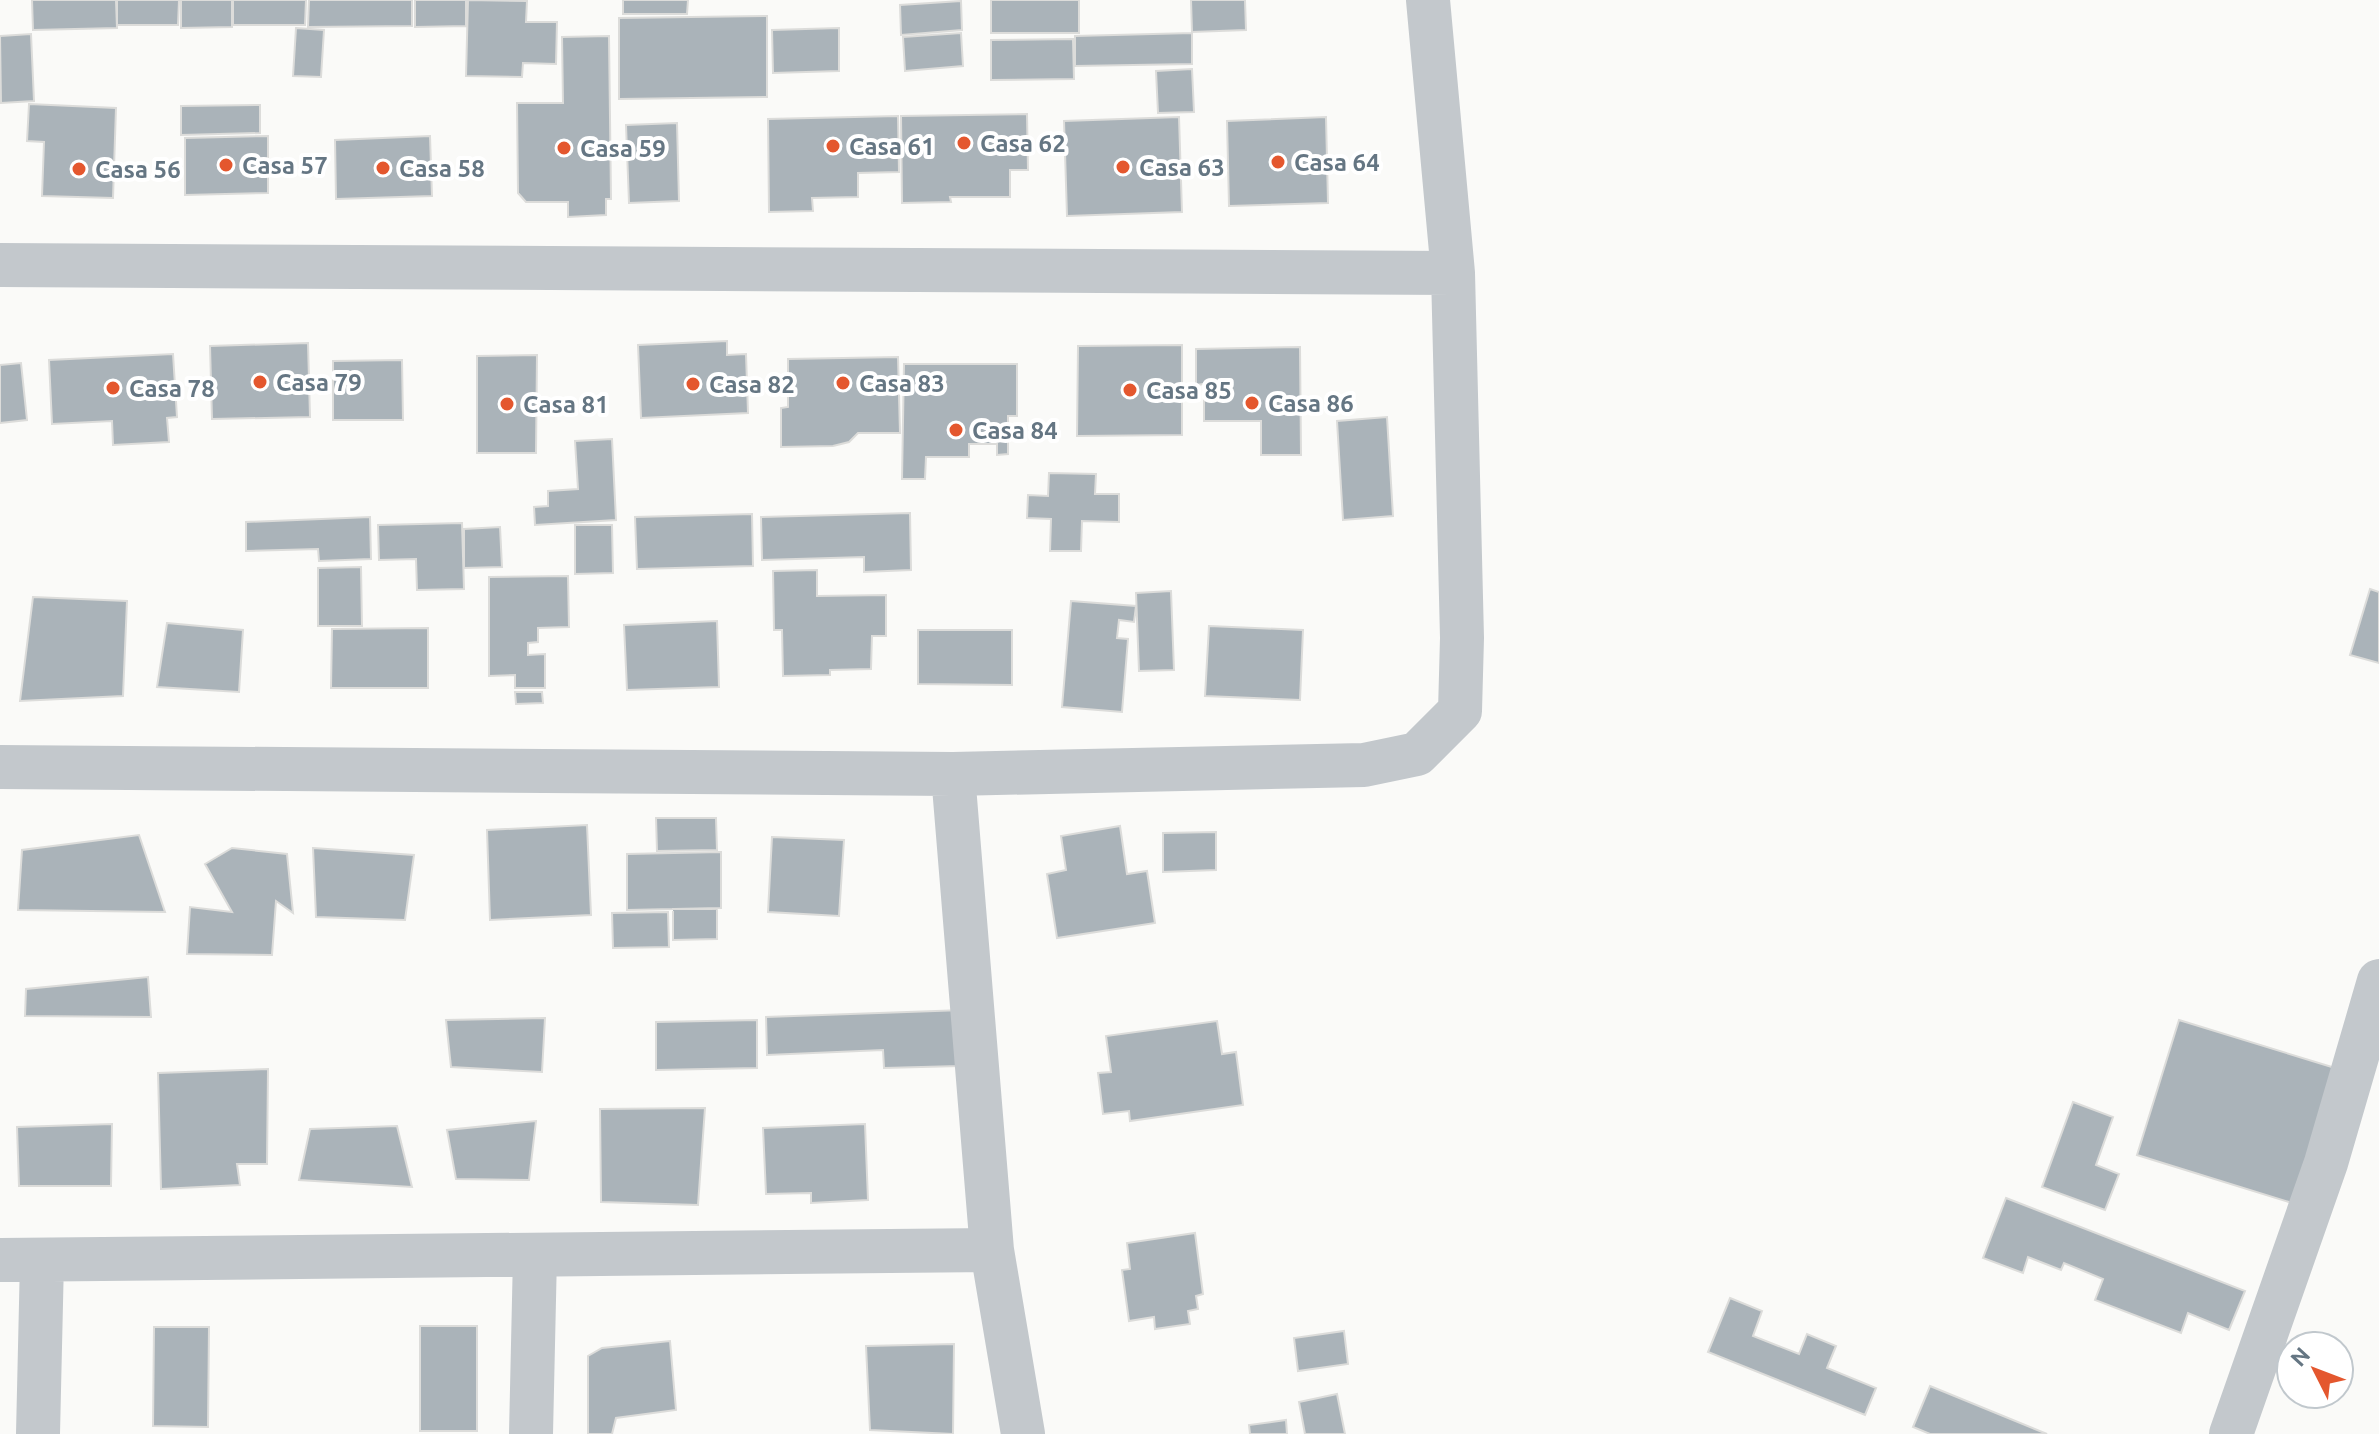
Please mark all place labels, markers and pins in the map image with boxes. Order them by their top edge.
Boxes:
place label: Casa 62 [980,130,1066,157]
place label: Casa 61 [849,133,935,160]
marker: Casa 62 [955,134,973,152]
place label: Casa 59 [580,135,666,162]
marker: Casa 61 [824,137,842,155]
marker: Casa 59 [555,139,573,157]
place label: Casa 64 [1294,149,1380,176]
place label: Casa 57 [242,152,328,179]
marker: Casa 64 [1269,153,1287,171]
place label: Casa 63 [1139,154,1225,181]
place label: Casa 58 [399,155,485,182]
place label: Casa 56 [95,156,181,183]
marker: Casa 57 [217,156,235,174]
marker: Casa 63 [1114,158,1132,176]
marker: Casa 58 [374,159,392,177]
marker: Casa 56 [70,160,88,178]
place label: Casa 79 [276,369,362,396]
place label: Casa 83 [859,370,945,397]
place label: Casa 82 [709,371,795,398]
marker: Casa 79 [251,373,269,391]
marker: Casa 83 [834,374,852,392]
place label: Casa 78 [129,375,215,402]
marker: Casa 82 [684,375,702,393]
place label: Casa 85 [1146,377,1232,404]
marker: Casa 78 [104,379,122,397]
marker: Casa 85 [1121,381,1139,399]
place label: Casa 86 [1268,390,1354,417]
place label: Casa 81 [523,391,609,418]
marker: Casa 86 [1243,394,1261,412]
marker: Casa 81 [498,395,516,413]
place label: Casa 84 [972,417,1058,444]
marker: Casa 84 [947,421,965,439]

